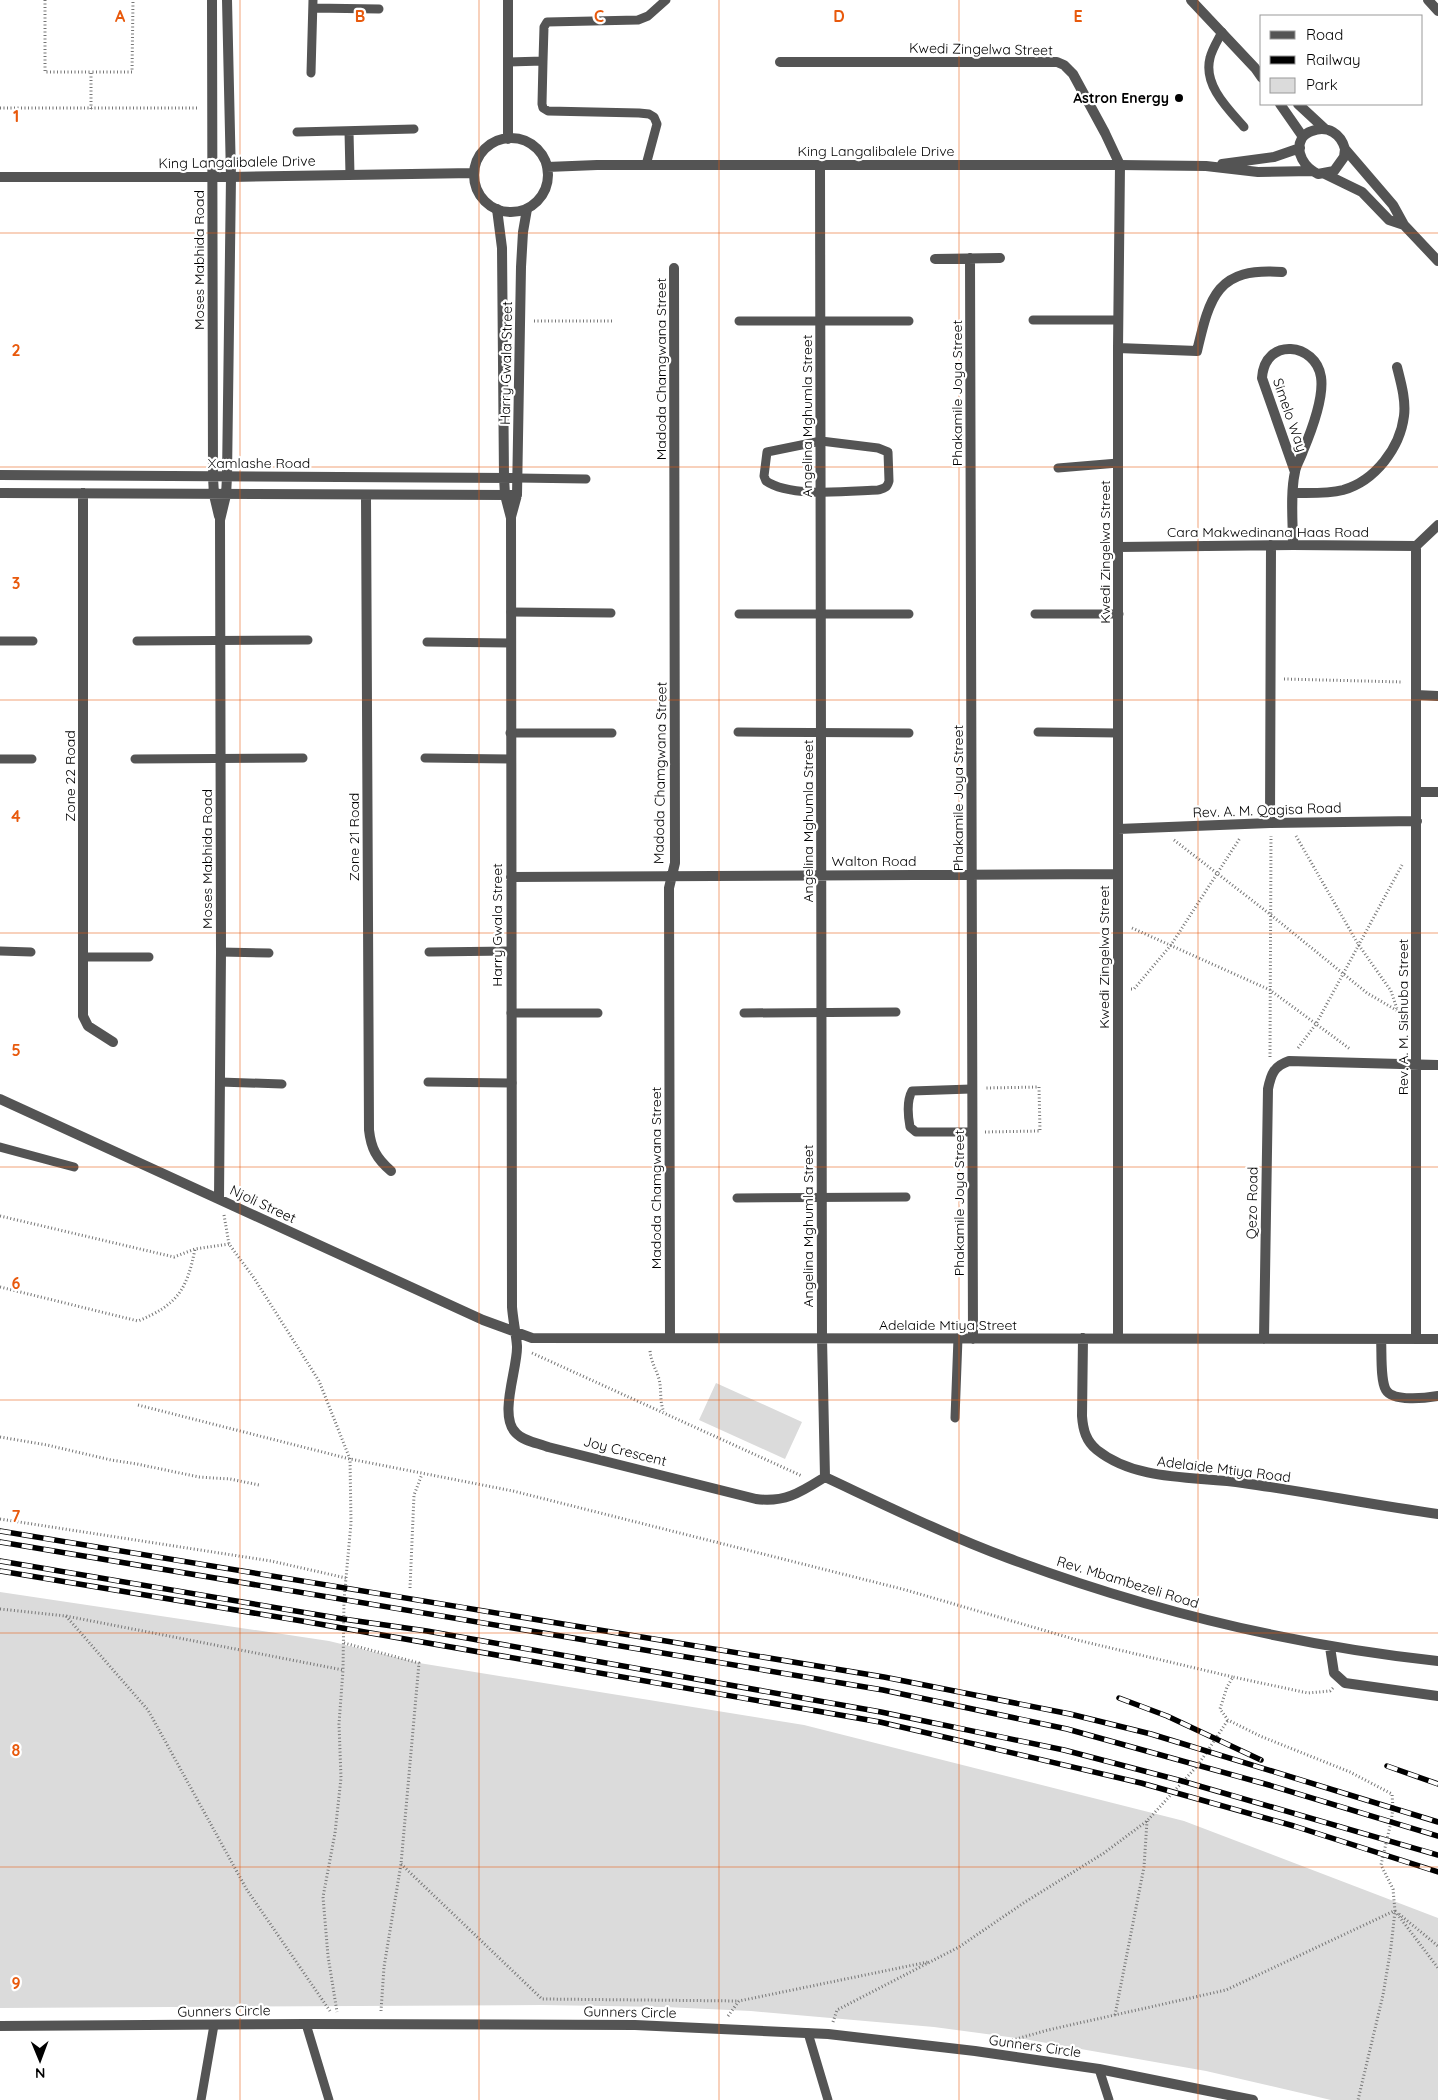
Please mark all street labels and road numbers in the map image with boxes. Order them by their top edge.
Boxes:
street label: Kwedi Zingelwa Street [909,39,1053,59]
street label: King Langalibalele Drive [798,142,955,160]
street label: King Langalibalele Drive [158,152,316,172]
street label: Moses Mabhida Road [190,190,208,330]
street label: Madoda Chamgwana Street [652,277,670,460]
street label: Harry Gwala Street [496,301,516,425]
street label: Phakamile Joya Street [948,320,966,466]
street label: Angelina Mghumla Street [798,334,816,497]
street label: Simelo Way [1269,376,1311,454]
street label: Xamlashe Road [208,454,310,472]
street label: Kwedi Zingelwa Street [1096,480,1114,624]
street label: Cara Makwedinana Haas Road [1167,523,1369,541]
street label: Madoda Chamgwana Street [649,681,671,864]
street label: Phakamile Joya Street [949,725,967,871]
street label: Zone 22 Road [61,730,79,822]
street label: Angelina Mghumla Street [799,739,817,902]
street label: Moses Mabhida Road [198,789,216,929]
street label: Zone 21 Road [345,793,363,881]
street label: Rev. A. M. Qagisa Road [1192,798,1342,822]
street label: Walton Road [832,852,916,870]
street label: Harry Gwala Street [488,863,506,987]
street label: Kwedi Zingelwa Street [1095,885,1113,1029]
street label: Rev. A. M. Sishuba Street [1394,938,1412,1095]
street label: Madoda Chamgwana Street [647,1086,665,1269]
street label: Phakamile Joya Street [950,1130,968,1276]
street label: Angelina Mghumla Street [799,1144,817,1307]
street label: Qezo Road [1242,1167,1262,1239]
street label: Njoli Street [227,1181,299,1227]
street label: Adelaide Mtiya Street [879,1316,1017,1334]
street label: Joy Crescent [582,1432,669,1470]
street label: Adelaide Mtiya Road [1156,1452,1292,1486]
street label: Rev. Mbambezeli Road [1055,1552,1201,1612]
street label: Gunners Circle [177,2001,271,2021]
street label: Gunners Circle [583,2002,677,2022]
street label: Gunners Circle [988,2031,1082,2061]

